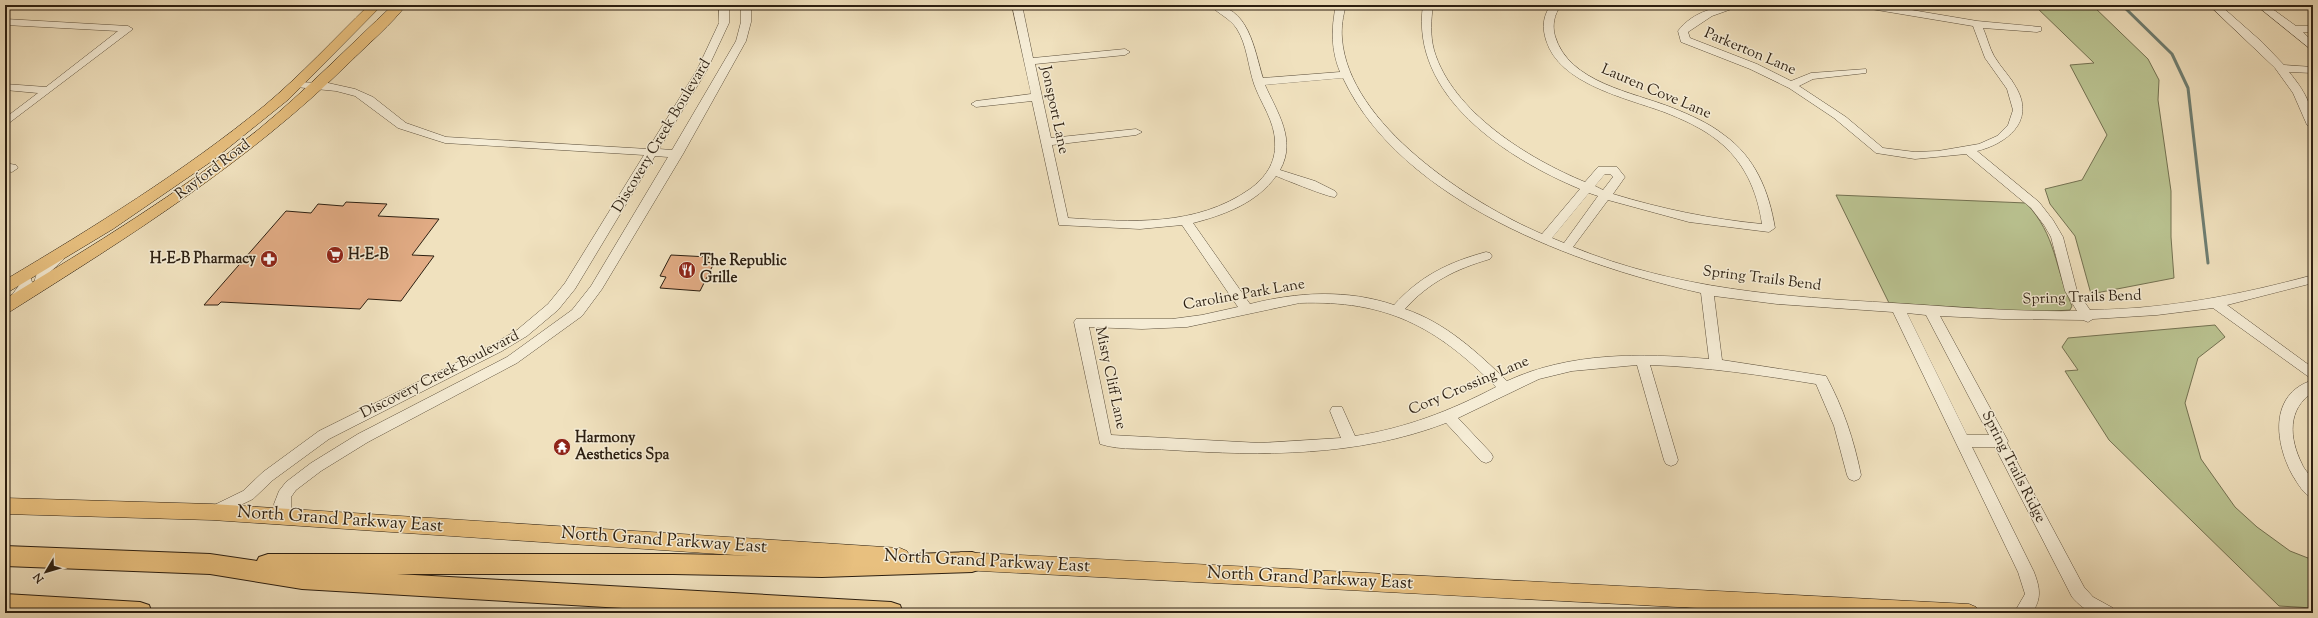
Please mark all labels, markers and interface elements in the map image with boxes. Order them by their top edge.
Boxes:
street label: Parkerton Lane [1701,23,1799,81]
street label: Discovery Creek Boulevard [608,55,717,217]
street label: Lauren Cove Lane [1598,59,1714,125]
street label: Jonsport Lane [1034,63,1074,156]
street label: Rayford Road [171,135,255,205]
supermarket icon: H-E-B [325,245,345,265]
place label: H-E-B [348,245,389,266]
place label: H-E-B Pharmacy [150,249,257,270]
pharmacy icon: H-E-B Pharmacy [259,249,279,269]
place label: The Republic Grille [700,251,787,289]
restaurant icon: The Republic Grille [677,260,697,280]
street label: Spring Trails Bend [1702,261,1823,297]
street label: Caroline Park Lane [1181,274,1307,316]
street label: Spring Trails Bend [2022,285,2143,311]
street label: Misty Cliff Lane [1089,325,1131,431]
street label: Discovery Creek Boulevard [357,326,524,424]
street label: Cory Crossing Lane [1406,351,1532,421]
street label: Spring Trails Ridge [1976,407,2050,527]
place label: Harmony Aesthetics Spa [575,428,669,466]
temple icon: Harmony Aesthetics Spa [552,437,572,457]
street label: North Grand Parkway East [236,500,444,540]
street label: North Grand Parkway East [560,521,768,561]
street label: North Grand Parkway East [883,544,1091,580]
north arrow [26,552,66,592]
street label: North Grand Parkway East [1206,561,1414,597]
text: N [30,569,49,587]

